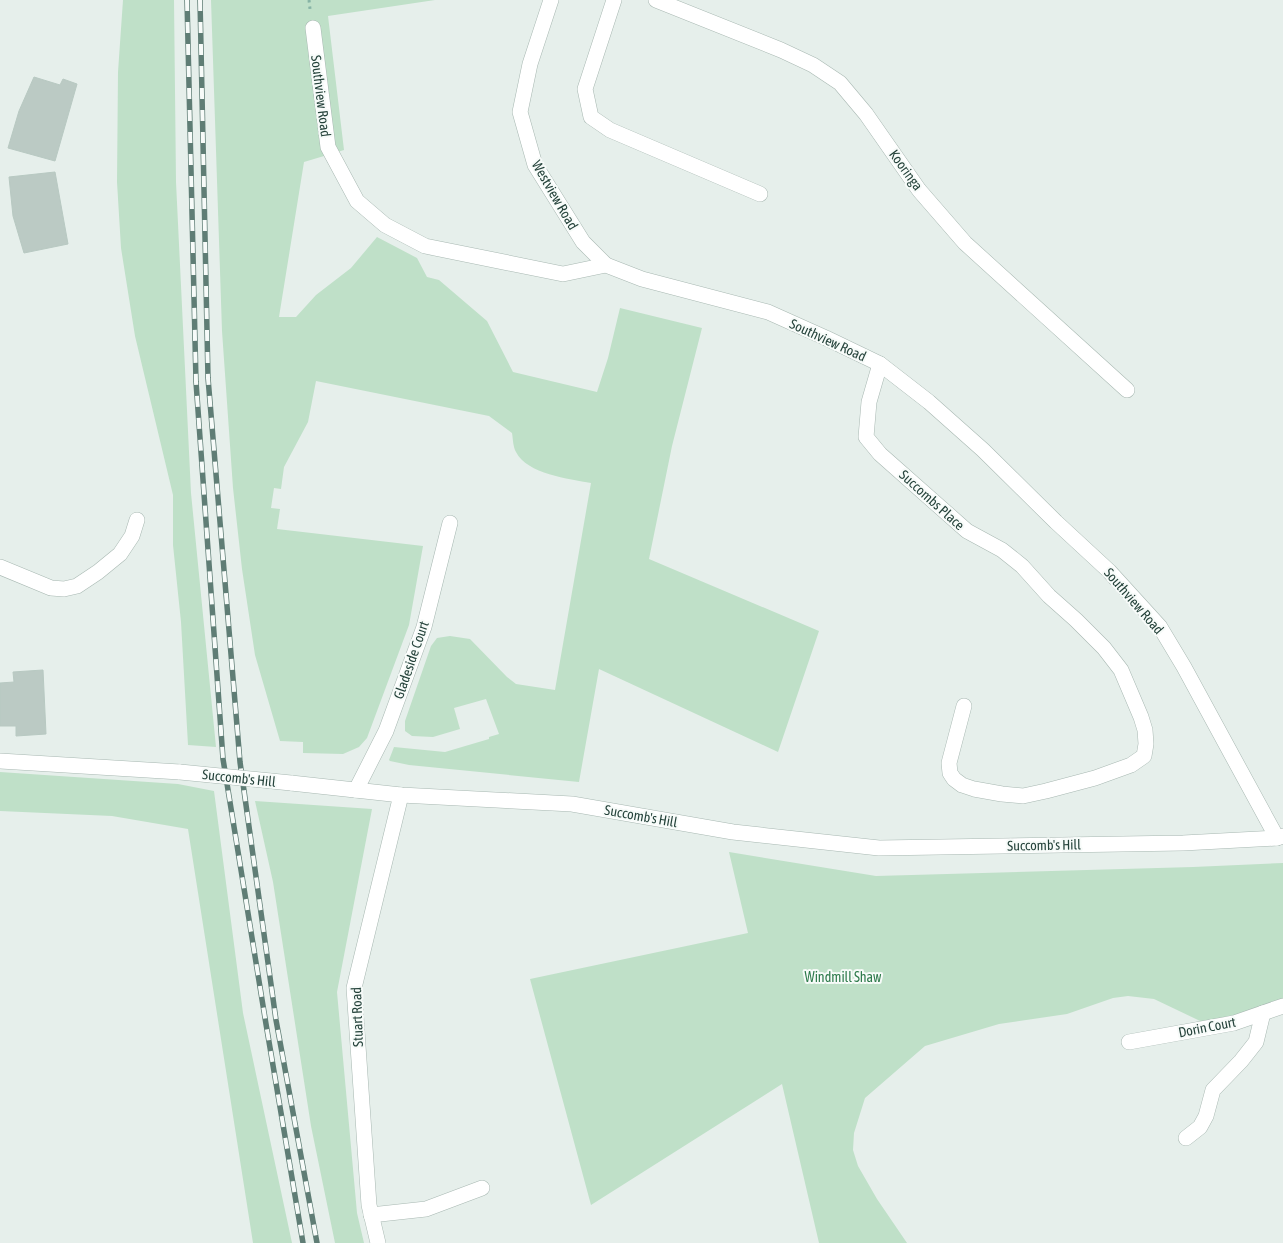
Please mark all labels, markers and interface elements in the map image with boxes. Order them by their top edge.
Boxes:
street label: Southview Road [308,54,334,138]
street label: Kooringa [886,147,926,193]
street label: Westview Road [529,158,581,232]
street label: Southview Road [787,315,869,365]
street label: Succombs Place [896,467,968,533]
street label: Southview Road [1101,565,1167,637]
street label: Gladeside Court [390,619,432,701]
street label: Succomb's Hill [202,766,277,790]
street label: Succomb's Hill [603,802,679,830]
street label: Succomb's Hill [1007,836,1081,854]
park label: Windmill Shaw [805,969,882,985]
street label: Stuart Road [348,987,366,1047]
street label: Dorin Court [1177,1014,1237,1040]

